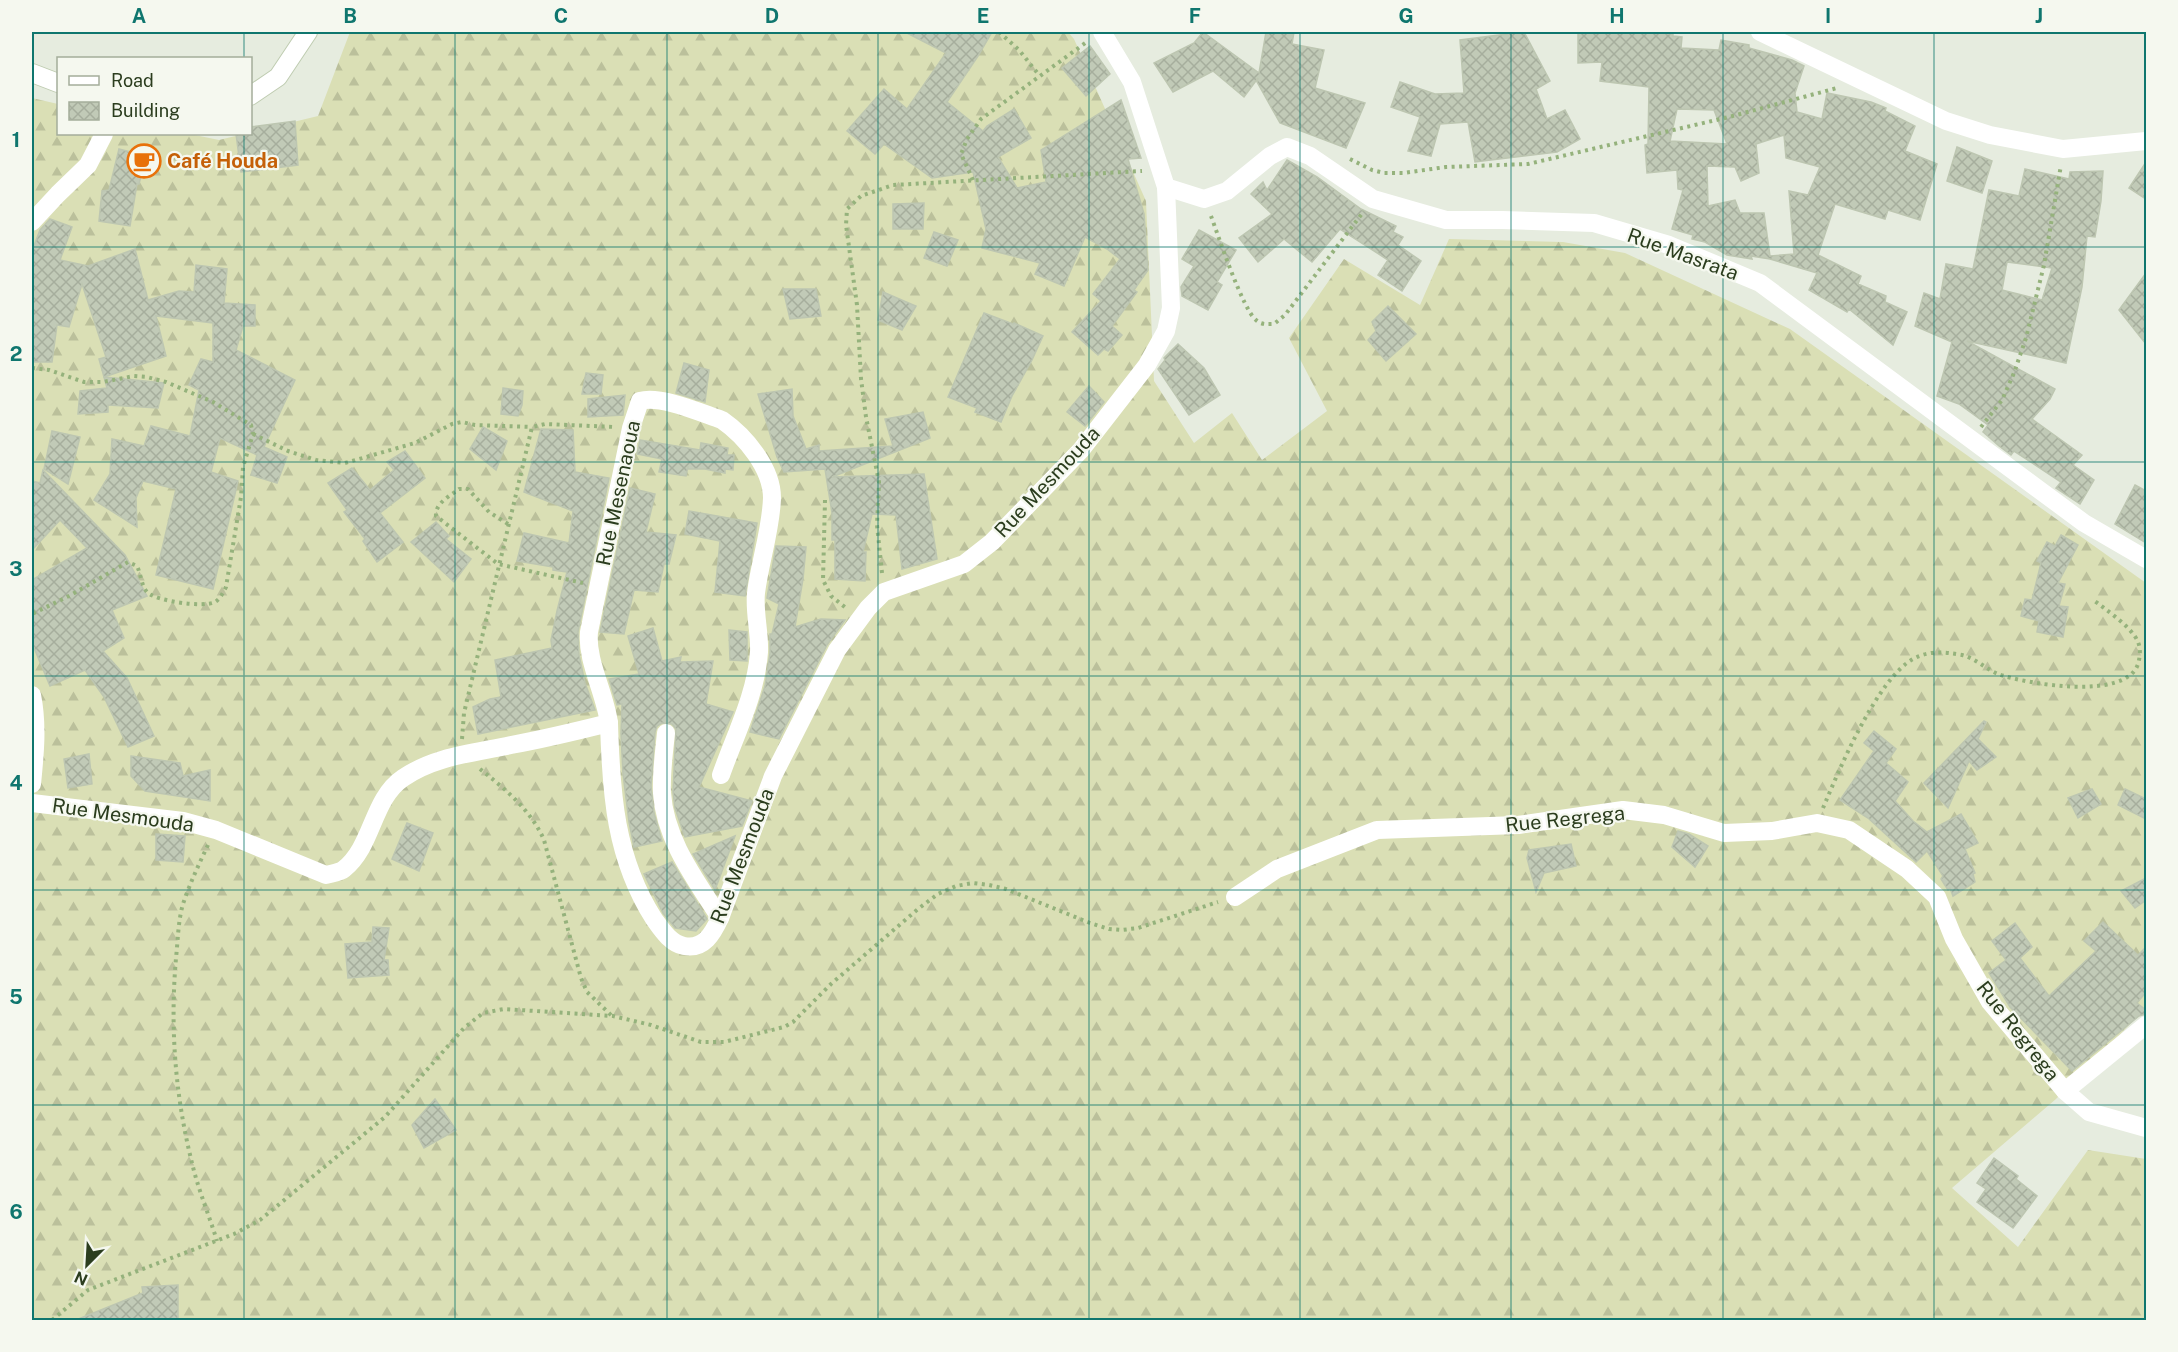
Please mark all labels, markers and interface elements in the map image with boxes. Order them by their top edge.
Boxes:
text: A [132,4,146,28]
text: B [343,4,357,28]
text: C [554,4,568,28]
text: D [765,4,779,28]
text: E [977,4,989,28]
text: F [1189,4,1201,28]
text: G [1398,4,1414,28]
text: H [1609,4,1625,28]
text: I [1825,4,1831,28]
text: J [2035,4,2043,28]
legend [57,57,252,135]
text: Road [111,70,154,91]
text: Building [111,100,180,121]
text: 1 [12,128,20,152]
cafe icon: Café Houda [126,143,162,179]
place label: Café Houda [167,149,278,173]
street label: Rue Masrata [1624,223,1742,285]
text: 2 [10,342,22,366]
street label: Rue Mesenaoua [591,418,645,568]
street label: Rue Mesmouda [989,421,1105,543]
text: 3 [9,557,23,581]
text: 4 [9,771,23,795]
street label: Rue Mesmouda [705,785,779,927]
street label: Rue Mesmouda [50,793,196,837]
street label: Rue Regrega [1504,801,1626,837]
street label: Rue Regrega [1972,976,2064,1086]
text: 5 [9,985,23,1009]
text: 6 [9,1200,23,1224]
north arrow [57,1235,117,1295]
text: N [72,1267,91,1289]

